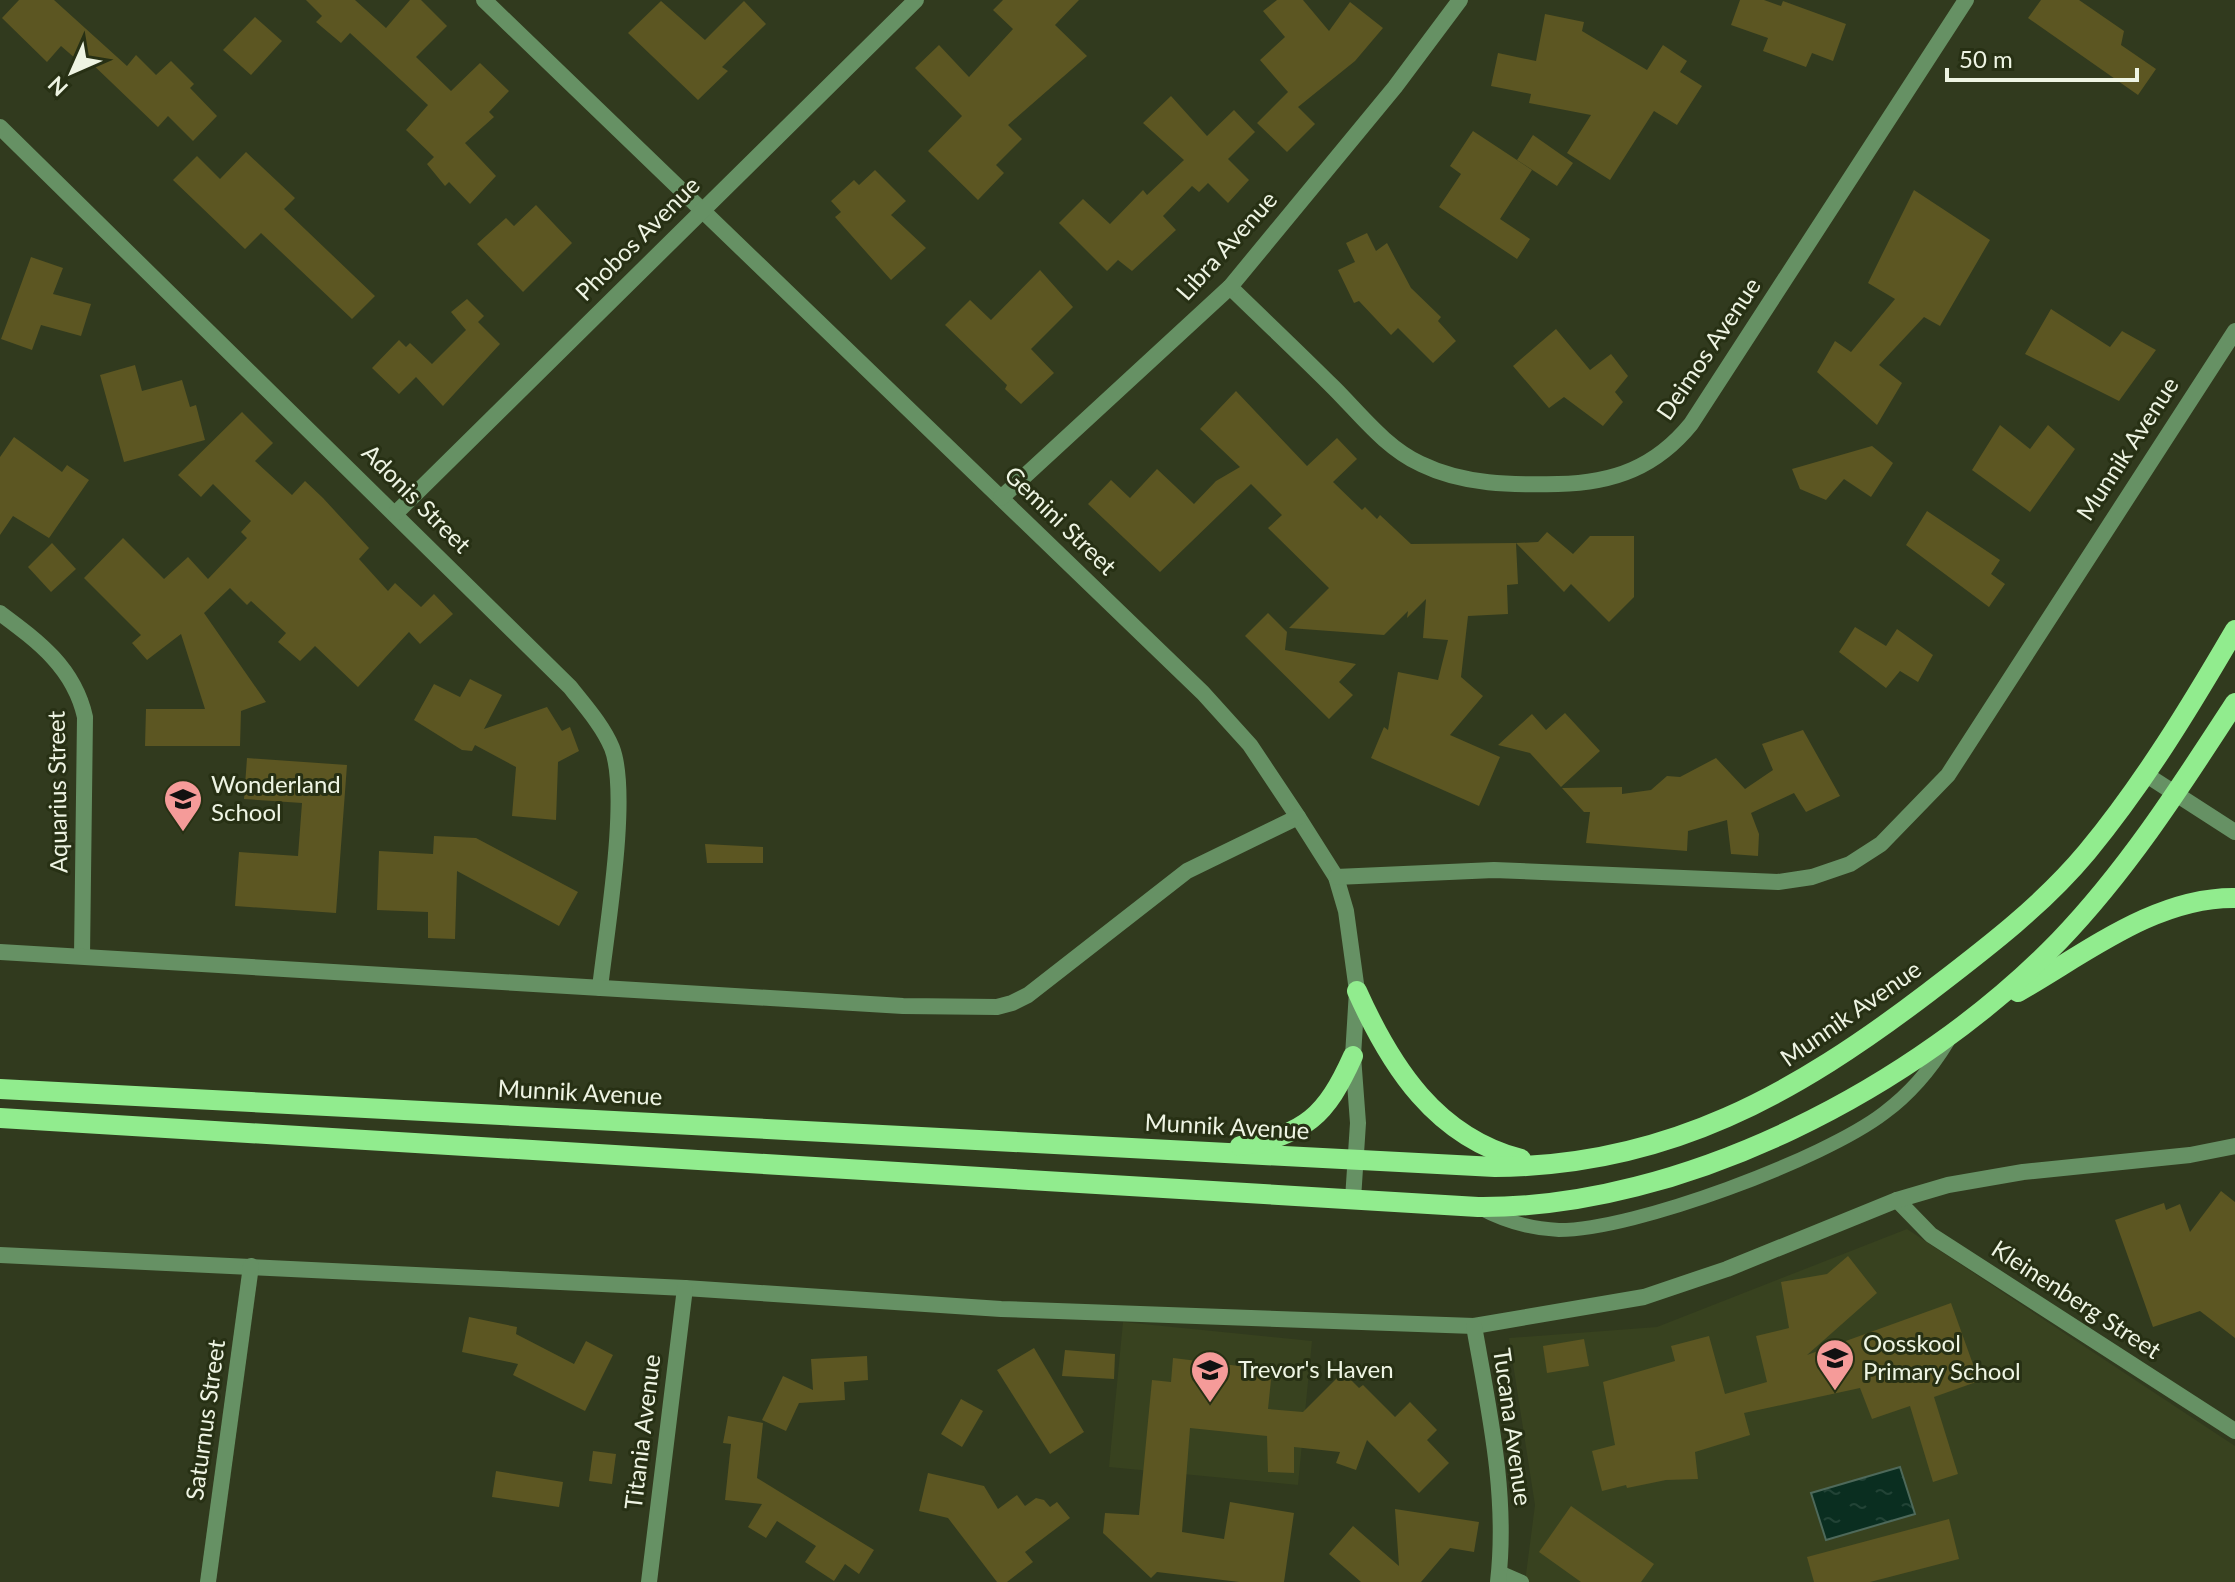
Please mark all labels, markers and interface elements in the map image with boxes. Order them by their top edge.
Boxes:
north arrow [32,32,112,112]
scale bar [1947,32,2137,82]
text: 50 m [1959,44,2013,73]
text: N [42,71,73,102]
street label: Phobos Avenue [569,170,705,306]
street label: Libra Avenue [1169,184,1282,306]
street label: Deimos Avenue [1650,272,1766,425]
street label: Munnik Avenue [2070,371,2184,525]
street label: Adonis Street [357,438,478,559]
street label: Gemini Street [999,459,1123,581]
street label: Aquarius Street [41,710,72,873]
place label: Wonderland School [211,769,341,826]
school or university icon: Wonderland School [162,778,204,833]
street label: Munnik Avenue [1774,954,1926,1072]
street label: Munnik Avenue [497,1073,663,1110]
street label: Munnik Avenue [1144,1107,1310,1144]
street label: Kleinenberg Street [1987,1233,2167,1364]
place label: Oosskool Primary School [1863,1328,2021,1385]
street label: Saturnus Street [179,1337,230,1502]
school or university icon: Oosskool Primary School [1814,1337,1856,1392]
street label: Tucana Avenue [1488,1346,1539,1507]
school or university icon: Trevor's Haven [1189,1349,1231,1404]
street label: Titania Avenue [618,1352,665,1511]
place label: Trevor's Haven [1238,1354,1394,1383]

